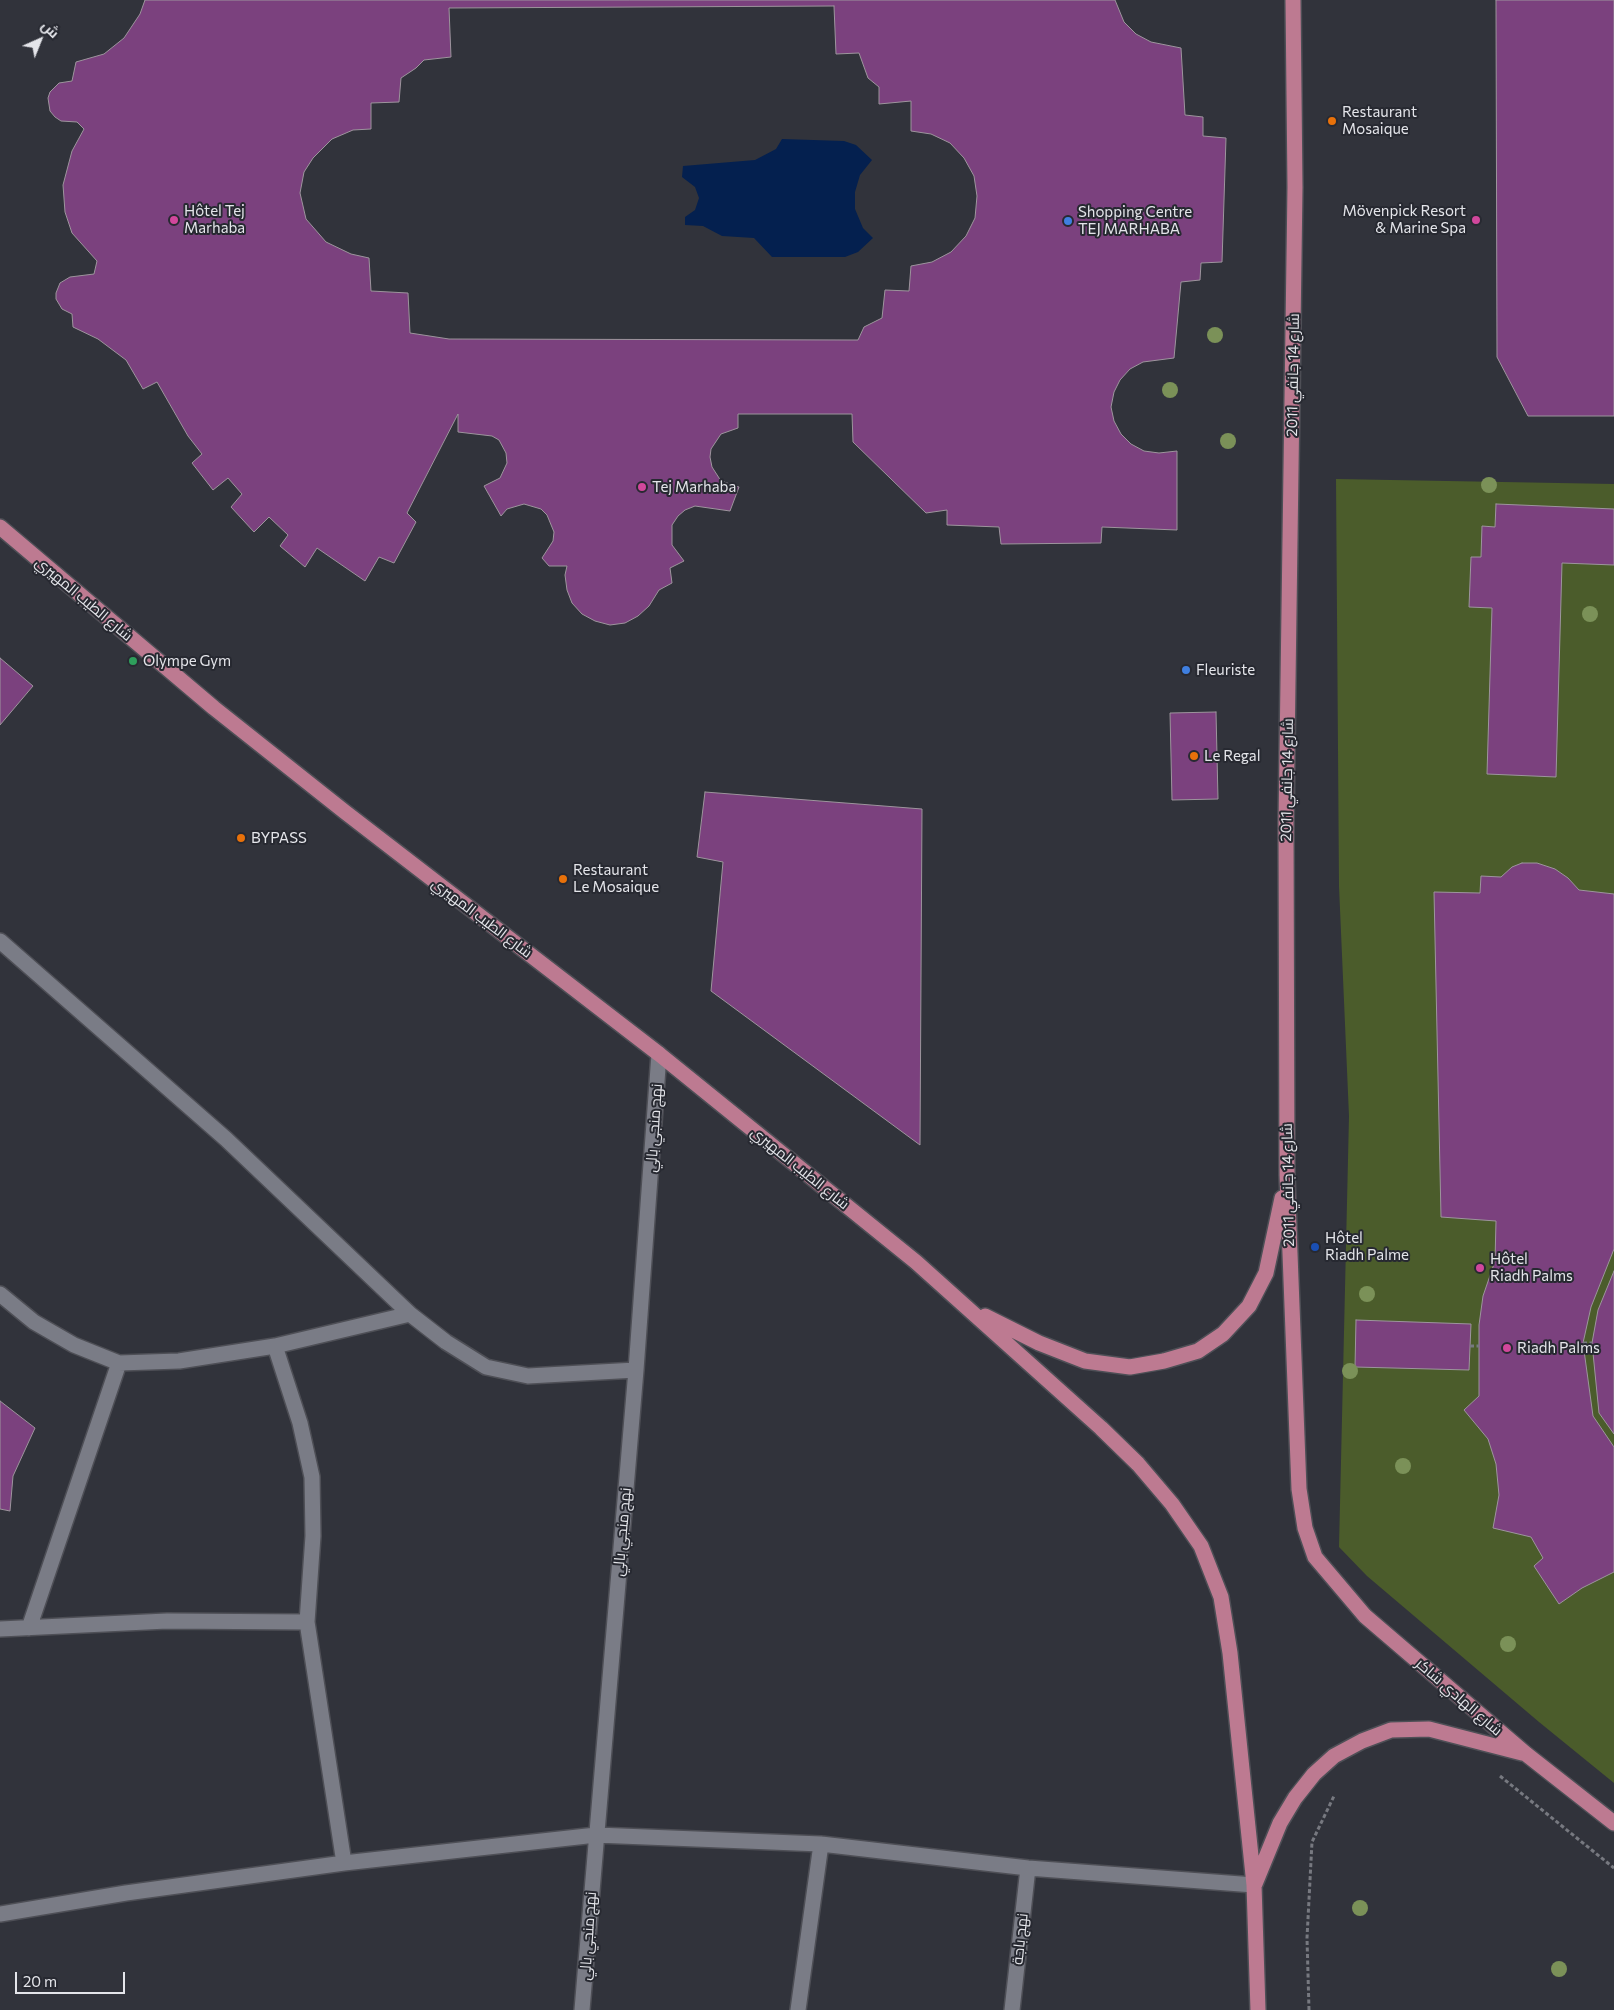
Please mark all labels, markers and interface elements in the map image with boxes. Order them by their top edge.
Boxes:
north arrow [15,15,65,65]
text: ش [38,16,63,41]
place label: Restaurant Mosaique [1342,103,1417,138]
marker: Restaurant Mosaique [1326,115,1338,127]
place label: Hôtel Tej Marhaba [184,202,245,237]
place label: Mövenpick Resort & Marine Spa [1342,202,1466,237]
place label: Shopping Centre TEJ MARHABA [1078,203,1192,238]
marker: Hôtel Tej Marhaba [168,214,180,226]
marker: Mövenpick Resort & Marine Spa [1470,214,1482,226]
marker: Shopping Centre TEJ MARHABA [1062,215,1074,227]
street label: شارع 14 جانفي 2011 [1283,313,1303,437]
place label: Tej Marhaba [652,478,736,496]
marker: Tej Marhaba [636,481,648,493]
street label: شارع الطيب المهيري [32,553,136,645]
place label: Olympe Gym [143,652,231,670]
marker: Olympe Gym [127,655,139,667]
place label: Fleuriste [1196,661,1255,679]
marker: Fleuriste [1180,664,1192,676]
street label: شارع 14 جانفي 2011 [1277,718,1297,842]
place label: Le Regal [1204,747,1261,765]
marker: Le Regal [1188,750,1200,762]
place label: BYPASS [251,829,307,847]
marker: BYPASS [235,832,247,844]
place label: Restaurant Le Mosaique [573,861,659,896]
marker: Restaurant Le Mosaique [557,873,569,885]
street label: شارع الطيب المهيري [428,874,536,962]
street label: نهج منجي بالي [642,1083,666,1173]
street label: شارع الطيب المهيري [747,1123,853,1213]
street label: شارع 14 جانفي 2011 [1278,1123,1298,1247]
place label: Hôtel Riadh Palme [1325,1229,1409,1264]
marker: Hôtel Riadh Palme [1309,1241,1321,1253]
place label: Hôtel Riadh Palms [1490,1250,1573,1285]
marker: Hôtel Riadh Palms [1474,1262,1486,1274]
place label: Riadh Palms [1517,1339,1600,1357]
marker: Riadh Palms [1501,1342,1513,1354]
street label: نهج منجي بالي [609,1487,635,1577]
street label: شارع الهادي شاكر [1412,1655,1506,1739]
street label: نهج منجي بالي [576,1891,600,1981]
street label: نهج باجة [1008,1912,1032,1966]
scale bar [18,1962,128,1994]
text: 20 m [23,1972,57,1990]

